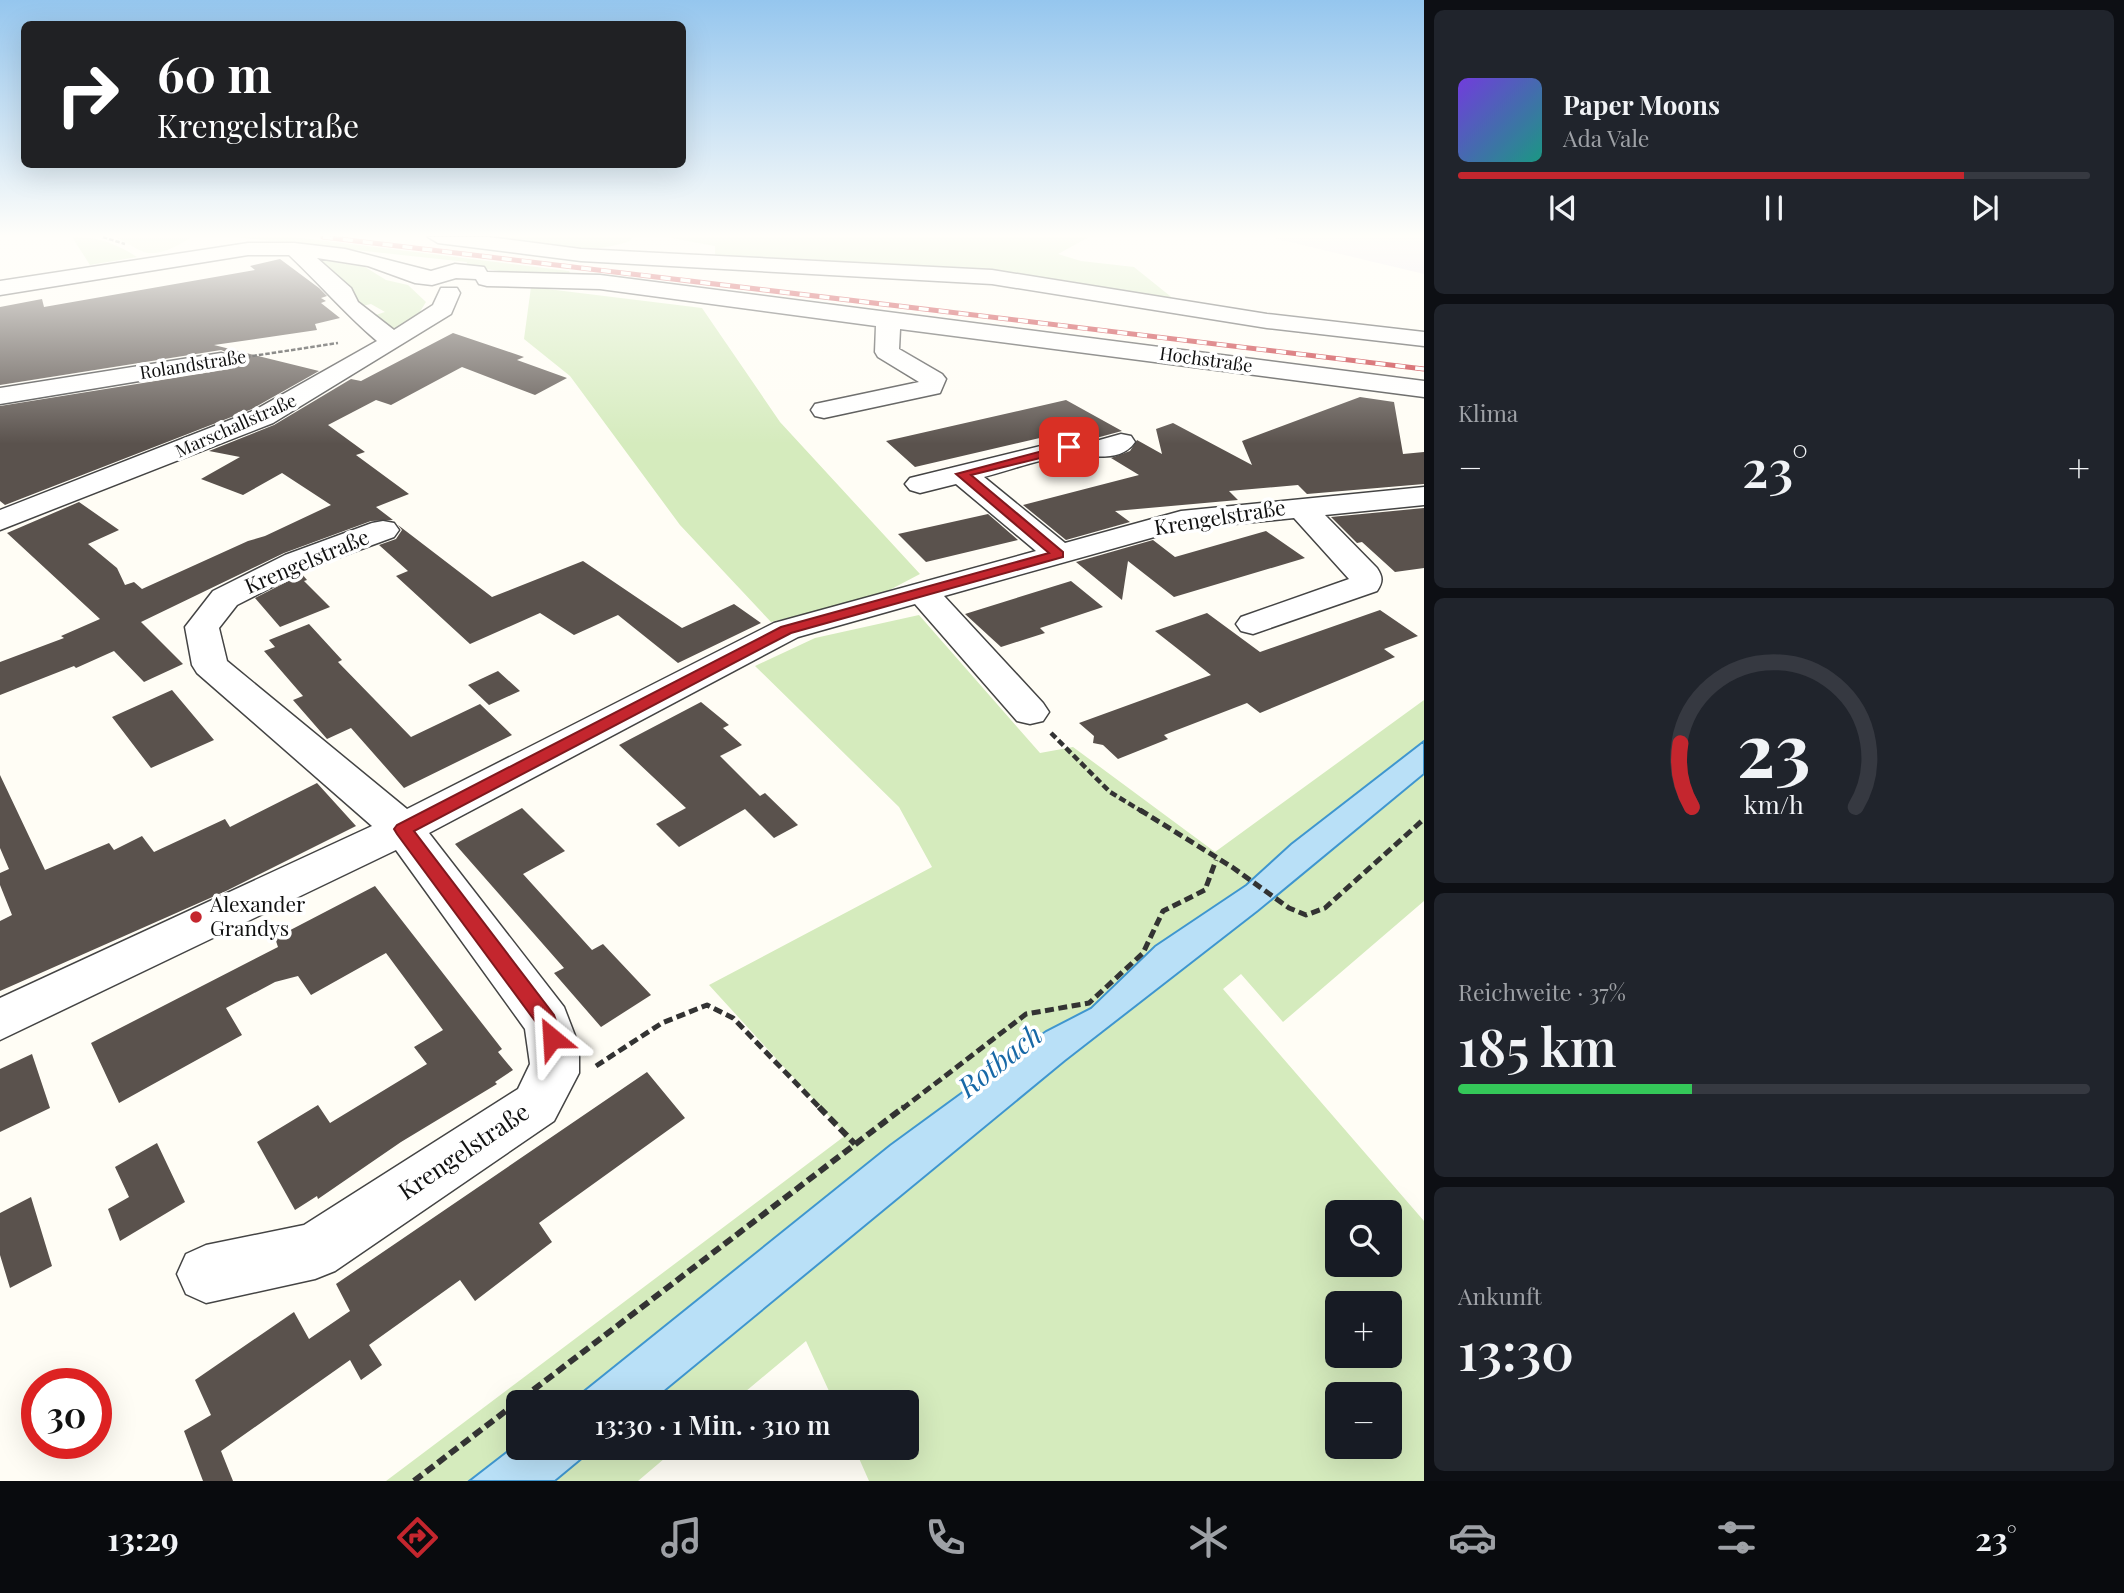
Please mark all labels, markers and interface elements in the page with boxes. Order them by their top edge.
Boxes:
text: 60 m [157,40,272,105]
icon: right [42,49,133,140]
text: Paper Moons [1563,87,1720,122]
text: Krengelstraße [157,103,359,146]
text: Ada Vale [1563,122,1650,153]
icon: previous [1544,189,1582,227]
icon: pause [1755,189,1793,227]
icon: next [1966,189,2004,227]
street label: Hochstraße [1158,341,1254,377]
street label: Rolandstraße [138,344,248,384]
street label: Marschallstraße [171,388,300,463]
text: Klima [1458,397,1518,428]
pin [1039,417,1099,477]
icon: arrive [1050,428,1088,466]
text: 23° [1742,432,1808,501]
text: − [1458,441,1483,492]
text: + [2068,441,2090,492]
street label: Krengelstraße [1152,492,1287,540]
street label: Krengelstraße [240,521,373,599]
text: 23 [1737,698,1811,795]
text: km/h [1744,786,1804,819]
place label: Alexander Grandys [209,889,306,941]
marker: Alexander Grandys [188,909,204,925]
text: Reichweite · 37% [1458,976,1626,1007]
position arrow [515,1001,589,1075]
text: 185 km [1458,1011,1617,1080]
water label: Rotbach [948,1015,1049,1105]
street label: Krengelstraße [391,1095,535,1206]
map controls [1325,1200,1402,1459]
button: search [1325,1200,1402,1277]
text: Ankunft [1458,1280,1542,1311]
button: + [1325,1291,1402,1368]
text: 13:30 [1458,1315,1574,1384]
speed limit sign: 30 [21,1368,112,1459]
button: − [1325,1382,1402,1459]
text: 13:30 · 1 Min. · 310 m [595,1407,830,1442]
icon: directions [393,1513,442,1562]
icon: music [657,1513,706,1562]
icon: phone [921,1513,970,1562]
icon: climate [1184,1513,1233,1562]
icon: car [1448,1513,1497,1562]
icon: filters [1712,1513,1761,1562]
text: 13:29 [107,1516,179,1559]
text: 23° [1975,1516,2017,1559]

